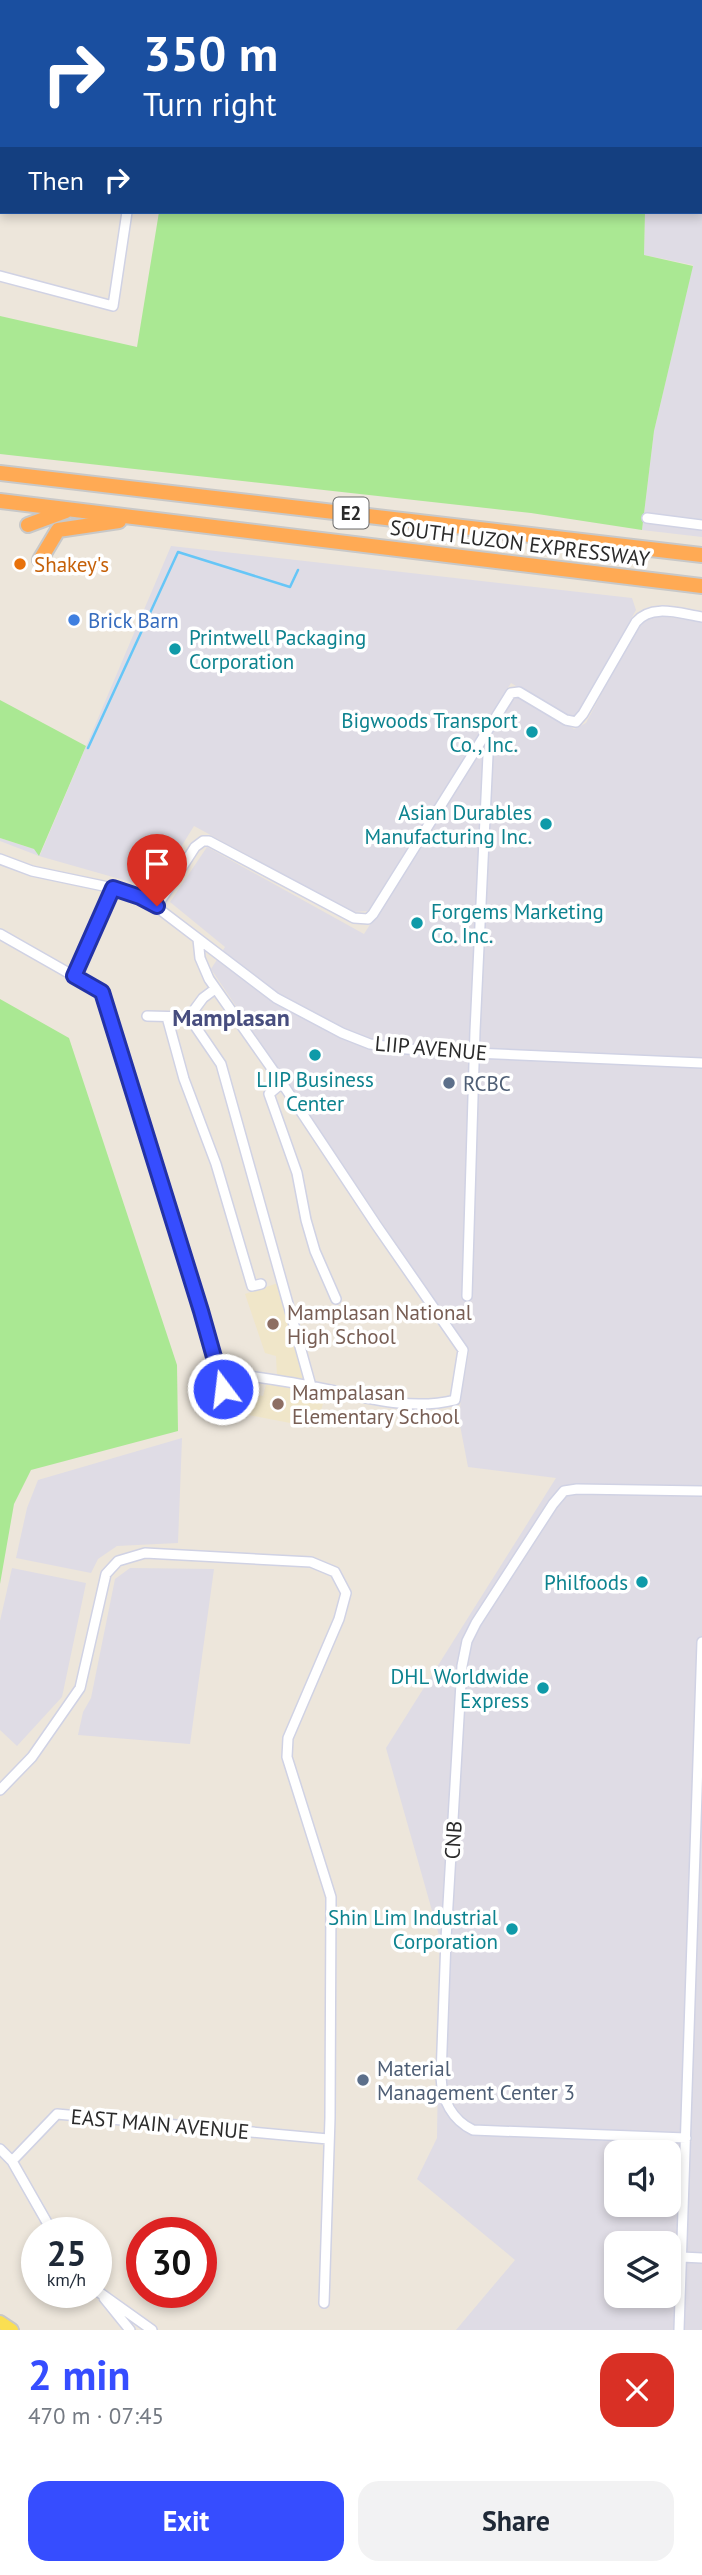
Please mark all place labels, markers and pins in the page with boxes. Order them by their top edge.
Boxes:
place label: Shakey's [34,551,109,578]
marker: Shakey's [12,556,28,572]
place label: Brick Barn [88,607,179,634]
marker: Brick Barn [66,612,82,628]
place label: Printwell Packaging Corporation [189,624,366,675]
marker: Printwell Packaging Corporation [167,641,183,657]
place label: Bigwoods Transport Co., Inc. [341,707,518,758]
marker: Bigwoods Transport Co., Inc. [524,724,540,740]
place label: Asian Durables Manufacturing Inc. [364,799,532,850]
marker: Asian Durables Manufacturing Inc. [538,816,554,832]
pin [127,834,187,906]
place label: Forgems Marketing Co. Inc. [431,898,604,949]
marker: Forgems Marketing Co. Inc. [409,915,425,931]
marker: LIIP Business Center [307,1047,323,1063]
place label: LIIP Business Center [256,1066,374,1117]
place label: RCBC [463,1070,511,1097]
marker: RCBC [441,1075,457,1091]
place label: Mamplasan National High School [287,1299,472,1350]
marker: Mamplasan National High School [265,1316,281,1332]
place label: Mampalasan Elementary School [292,1379,459,1430]
marker: Mampalasan Elementary School [270,1396,286,1412]
place label: Philfoods [544,1569,628,1596]
marker: Philfoods [634,1574,650,1590]
place label: DHL Worldwide Express [391,1663,529,1714]
marker: DHL Worldwide Express [535,1680,551,1696]
place label: Shin Lim Industrial Corporation [328,1904,498,1955]
marker: Shin Lim Industrial Corporation [504,1921,520,1937]
place label: Material Management Center 3 [377,2055,575,2106]
marker: Material Management Center 3 [355,2072,371,2088]

